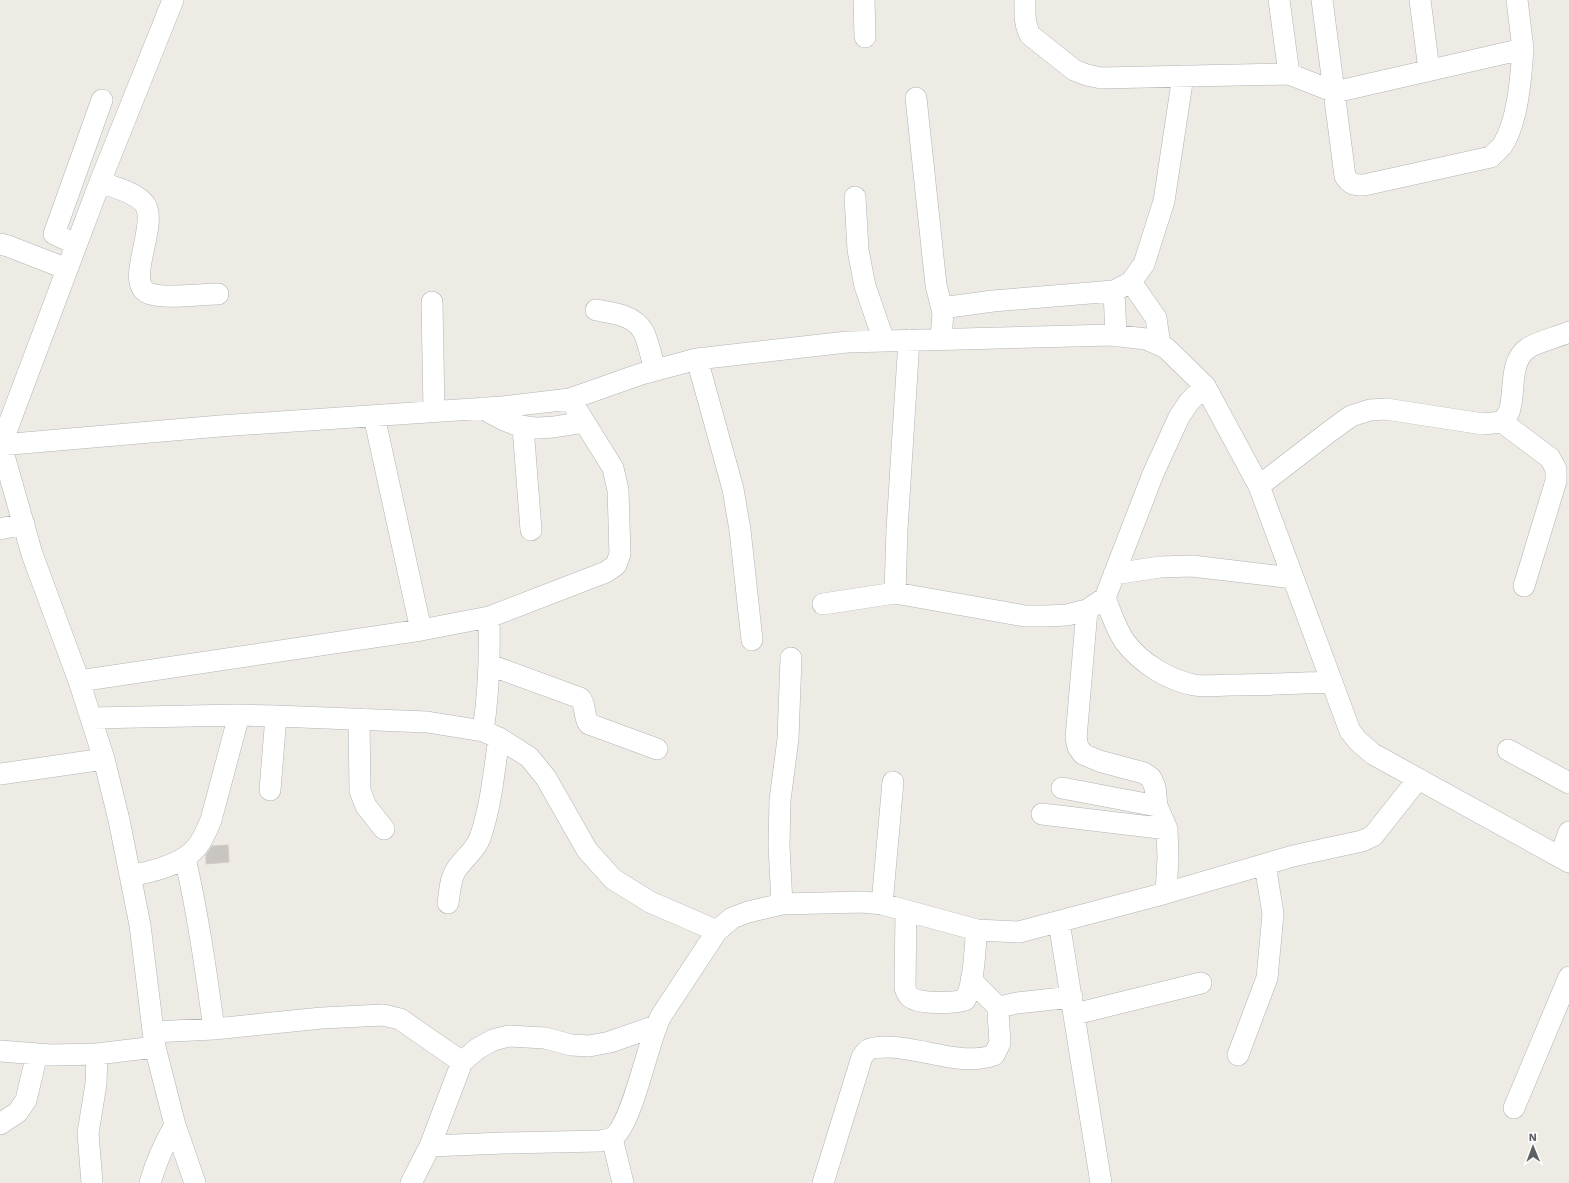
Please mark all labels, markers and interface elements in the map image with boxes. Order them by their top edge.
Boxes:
north arrow [1513,1127,1553,1167]
text: N [1529,1131,1537,1144]

